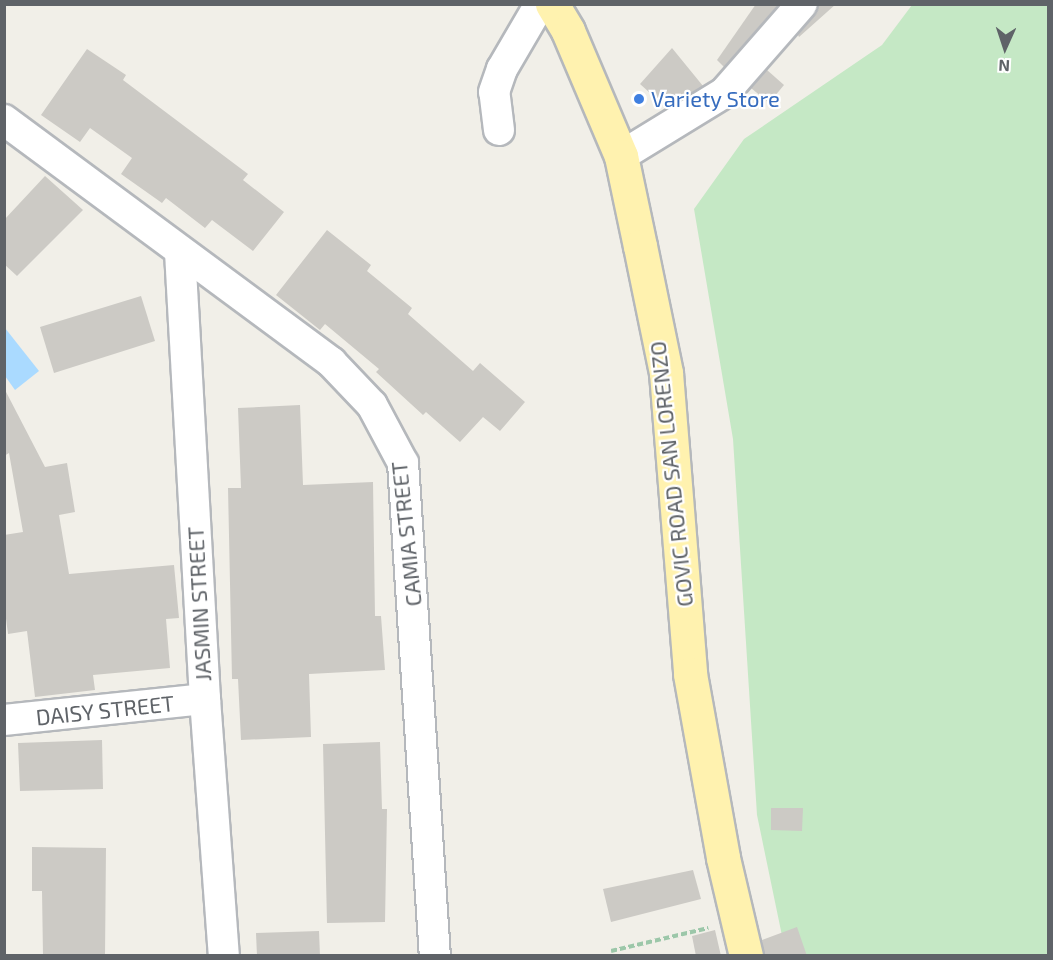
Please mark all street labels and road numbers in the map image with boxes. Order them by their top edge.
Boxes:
street label: GOVIC ROAD SAN LORENZO [644,340,698,608]
street label: CAMIA STREET [385,460,427,608]
street label: JASMIN STREET [182,526,216,682]
street label: DAISY STREET [34,690,176,730]

